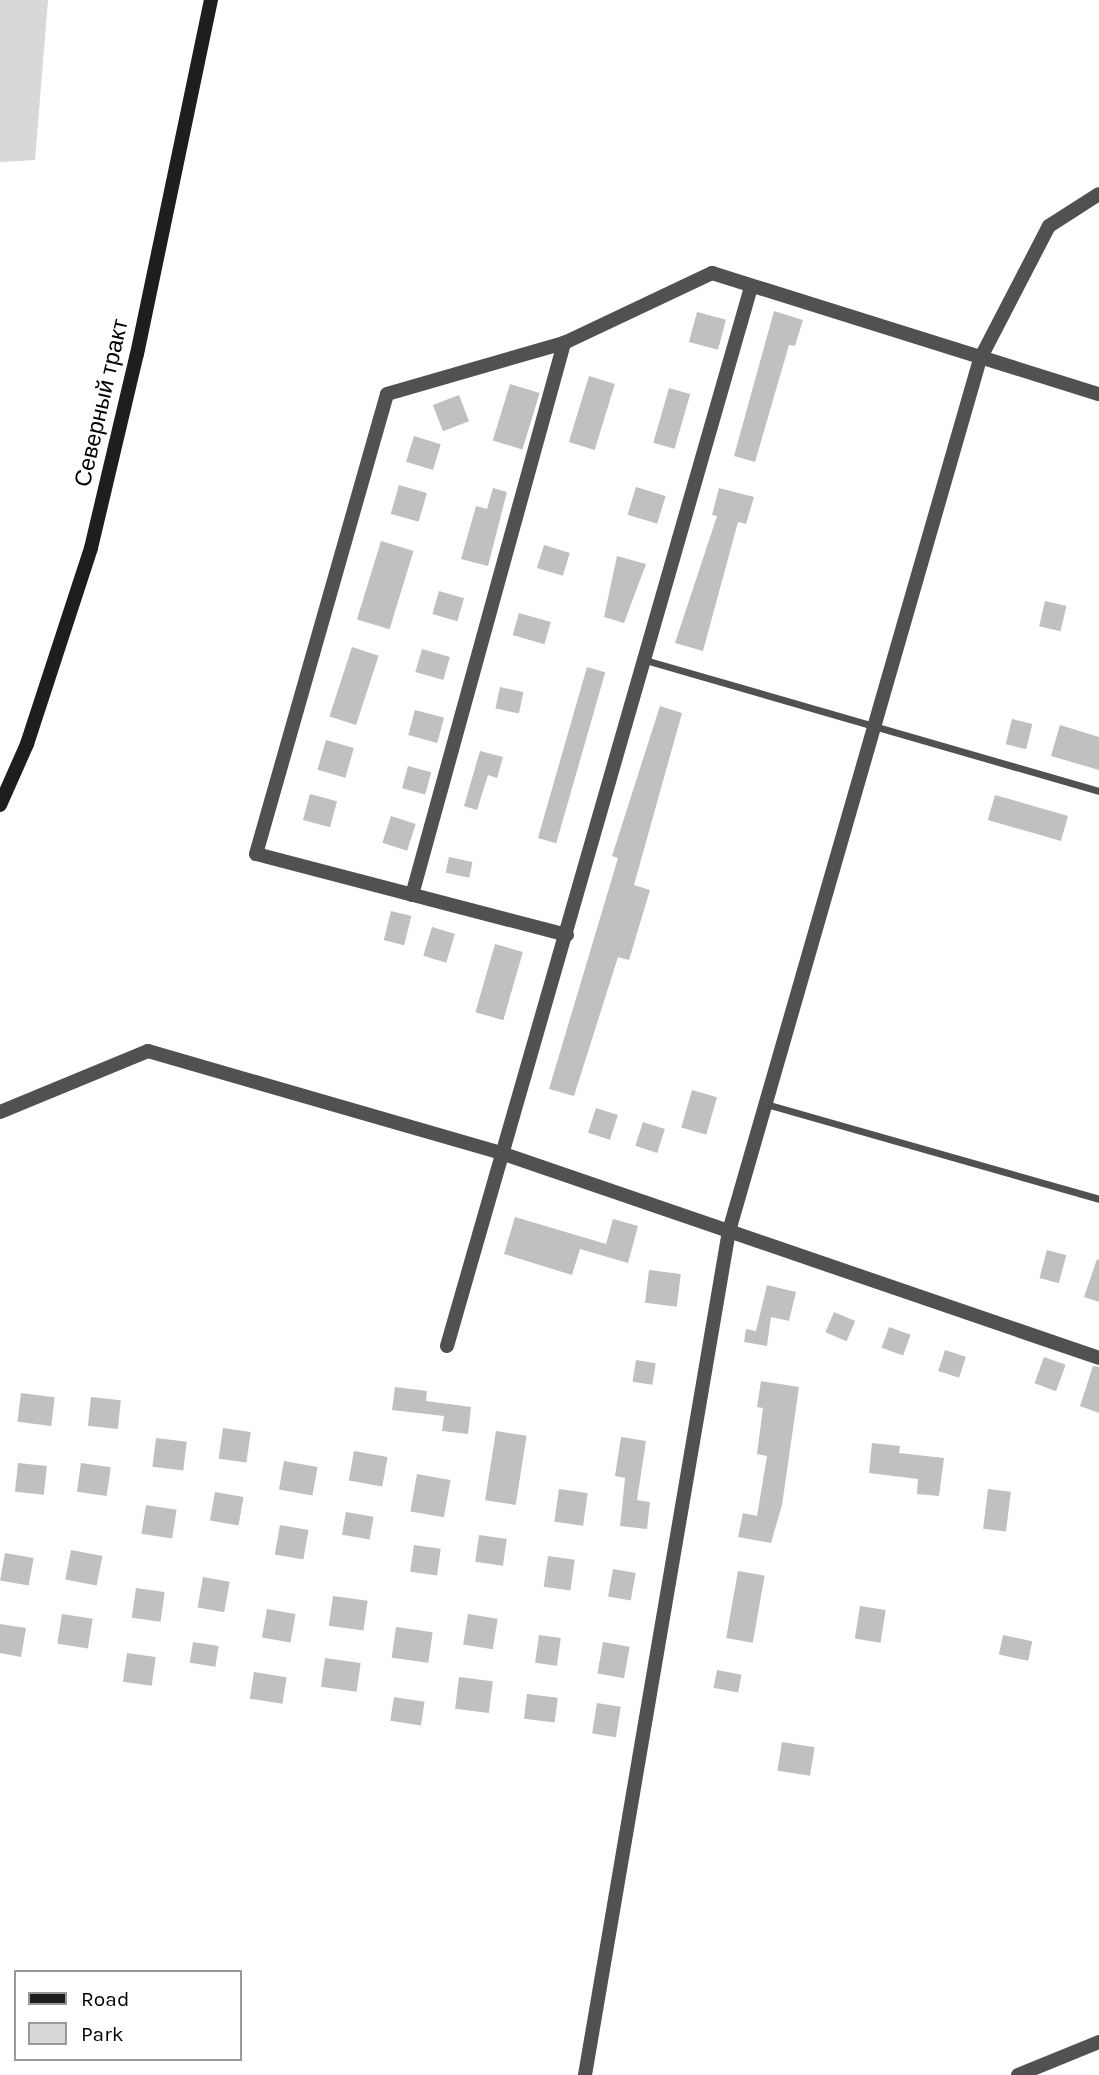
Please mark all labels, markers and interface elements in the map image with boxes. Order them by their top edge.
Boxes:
street label: Северный тракт [69,316,135,490]
legend [14,1970,242,2061]
text: Road [81,1987,129,2011]
text: Park [81,2022,124,2046]

